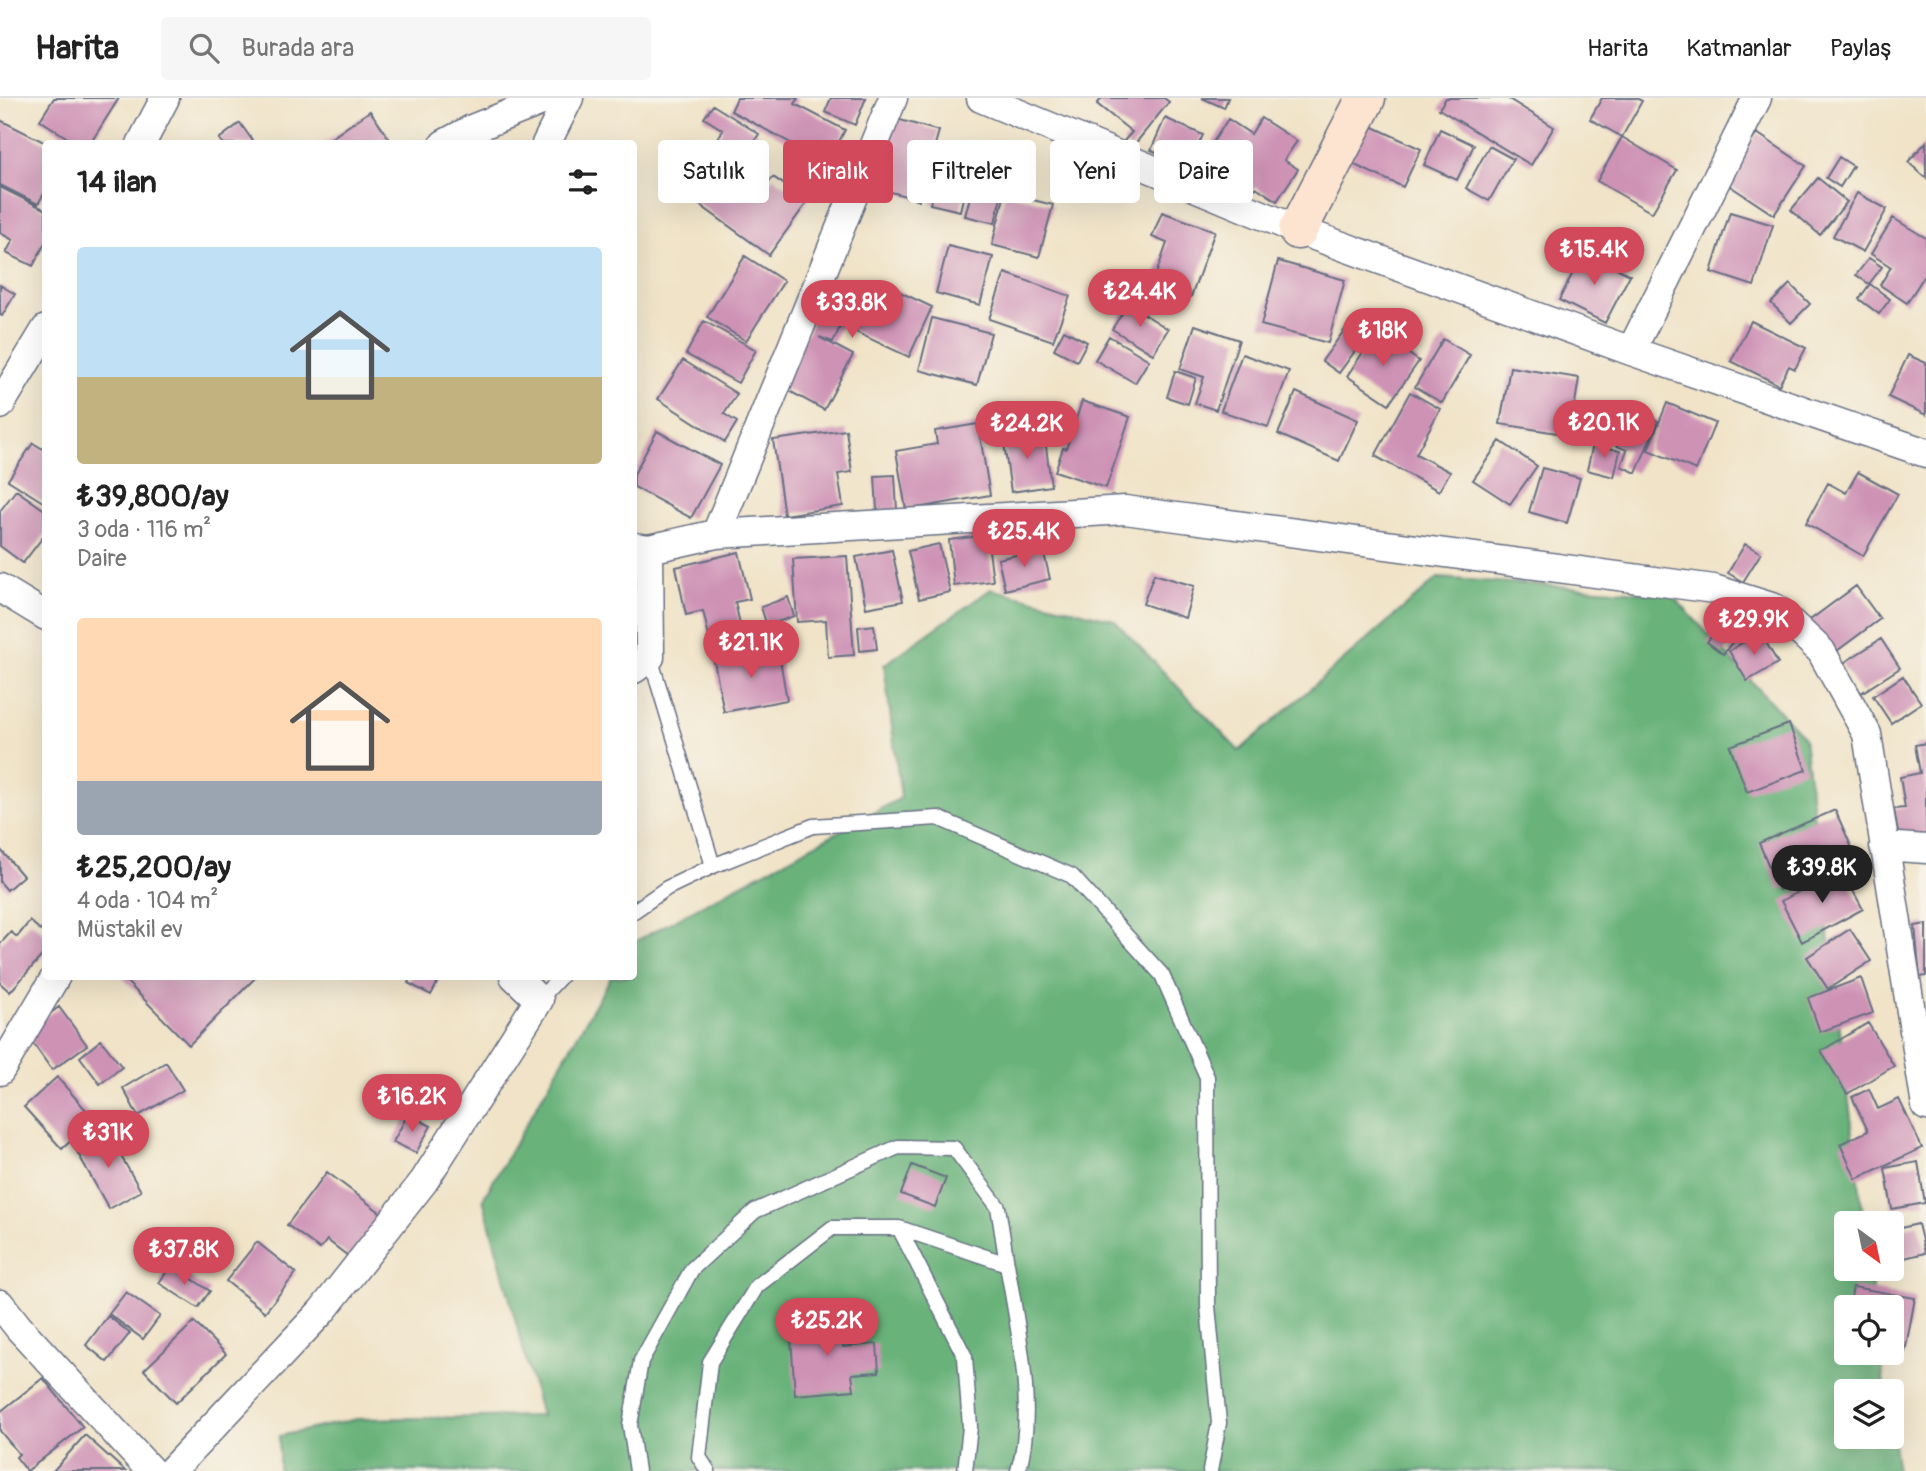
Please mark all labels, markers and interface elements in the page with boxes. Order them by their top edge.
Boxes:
search box [161,17,651,80]
text: Harita [35,28,119,69]
icon: search [185,29,223,67]
text: Burada ara [241,32,354,64]
text: Harita [1587,34,1648,63]
text: Katmanlar [1686,34,1792,63]
text: Paylaş [1830,34,1891,63]
chip: Satılık [658,140,769,203]
chip: Kiralık [783,140,893,203]
chip: Filtreler [907,140,1036,203]
chip: Yeni [1050,140,1140,203]
chip: Daire [1154,140,1253,203]
icon: filters [564,163,602,201]
text: 14 ilan [77,164,157,201]
pin: ₺15.4K [1537,228,1651,287]
text: ₺15.4K [1560,235,1628,264]
pin: ₺24.4K [1083,270,1197,329]
text: ₺24.4K [1104,277,1176,306]
pin: ₺33.8K [795,280,909,340]
text: ₺33.8K [817,288,887,317]
icon: home [277,292,403,418]
pin: ₺18K [1342,308,1424,368]
text: ₺18K [1359,316,1407,345]
pin: ₺20.1K [1547,400,1661,460]
pin: ₺24.2K [970,402,1084,461]
text: ₺20.1K [1569,408,1639,437]
text: ₺24.2K [991,409,1063,438]
text: ₺39,800/ay [77,478,228,515]
pin: ₺25.4K [967,510,1081,569]
text: 3 oda · 116 m² [77,515,211,544]
text: ₺25.4K [988,517,1060,546]
text: Daire [77,544,126,573]
pin: ₺29.9K [1697,598,1811,657]
text: ₺29.9K [1719,605,1789,634]
pin: ₺21.1K [694,620,808,680]
text: ₺21.1K [719,628,783,657]
icon: home [277,663,403,789]
pin: ₺39.8K [1765,846,1879,905]
text: ₺25,200/ay [77,849,231,886]
text: ₺39.8K [1788,853,1856,882]
text: 4 oda · 104 m² [77,886,218,915]
text: Müstakil ev [77,915,183,944]
pin: ₺16.2K [355,1074,469,1134]
text: ₺16.2K [378,1082,446,1111]
pin: ₺31K [67,1110,149,1170]
text: ₺31K [83,1118,133,1147]
north arrow [1834,1211,1904,1281]
map controls [1834,1211,1904,1449]
pin: ₺37.8K [127,1228,241,1287]
text: ₺37.8K [149,1235,219,1264]
button: locate [1834,1295,1904,1365]
pin: ₺25.2K [770,1298,884,1358]
text: ₺25.2K [792,1306,862,1335]
button: layers [1834,1379,1904,1449]

